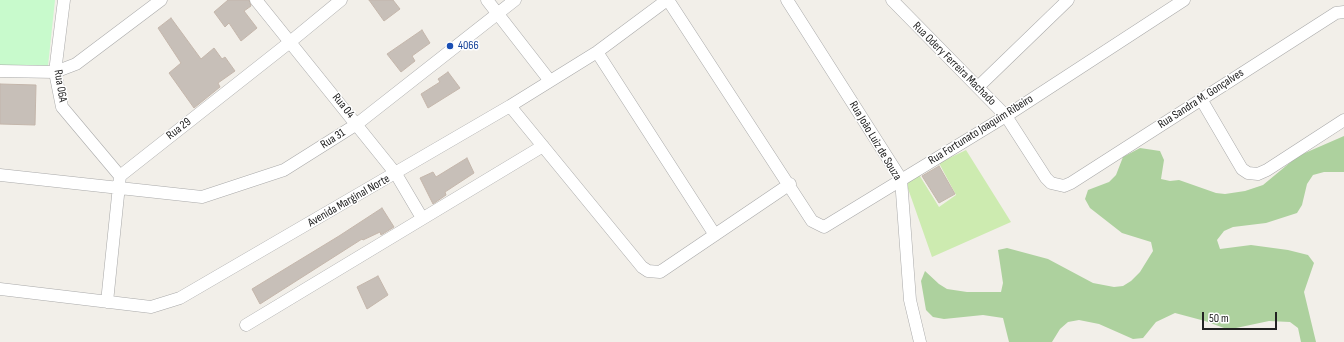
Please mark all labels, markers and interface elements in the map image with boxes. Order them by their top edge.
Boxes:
street label: Rua Odery Ferreira Machado [909,19,999,109]
place label: 4066 [458,39,479,53]
marker: 4066 [445,41,455,51]
street label: Rua Sandra M. Gonçalves [1155,66,1247,132]
street label: Rua 06A [50,69,70,103]
street label: Rua 04 [329,91,357,121]
street label: Rua Fortunato Joaquim Ribeiro [926,92,1036,168]
street label: Rua João Luiz de Souza [846,99,904,183]
street label: Rua 29 [164,115,194,143]
street label: Rua 31 [318,126,348,152]
street label: Avenida Marginal Norte [306,172,392,230]
scale bar [1204,304,1279,330]
text: 50 m [1209,311,1229,326]

